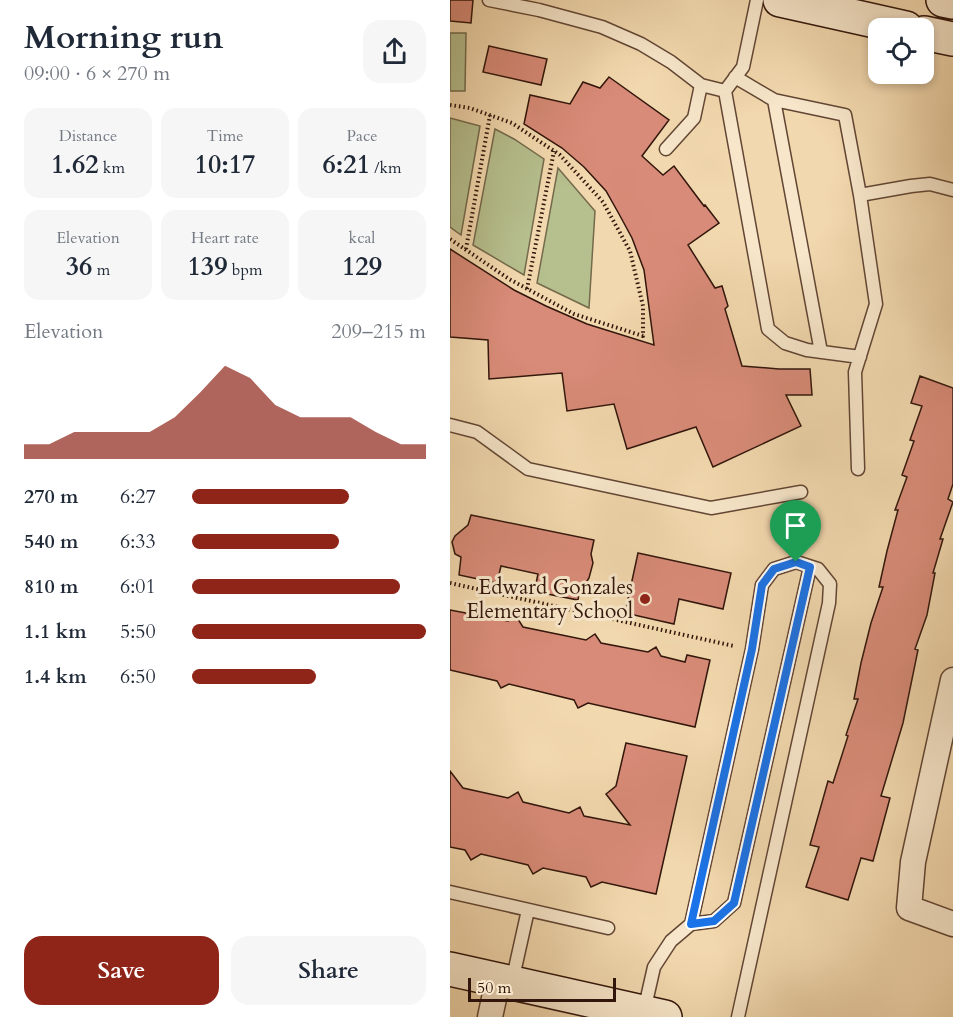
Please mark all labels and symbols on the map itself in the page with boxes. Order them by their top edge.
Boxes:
pin [770,500,821,562]
place label: Edward Gonzales Elementary School [466,573,633,626]
marker: Edward Gonzales Elementary School [638,592,652,606]
scale bar [468,975,616,1002]

